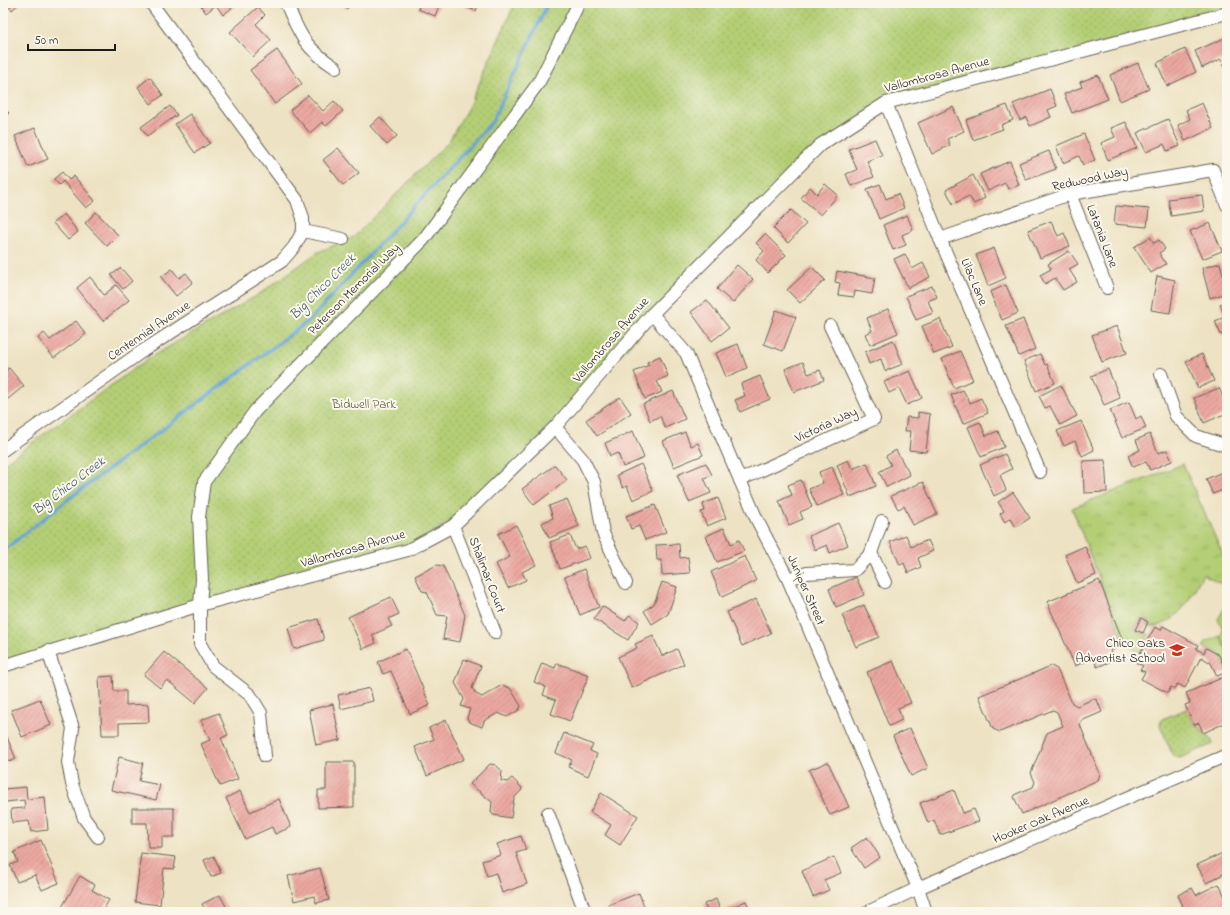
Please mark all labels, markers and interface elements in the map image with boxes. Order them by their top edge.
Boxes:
scale bar [28,26,115,52]
text: 50 m [34,32,58,50]
street label: Vallombrosa Avenue [882,52,992,98]
street label: Redwood Way [1050,162,1130,197]
street label: Latania Lane [1081,202,1123,271]
street label: Peterson Memorial Way [304,239,405,340]
water label: Big Chico Creek [285,248,362,325]
street label: Lilac Lane [956,256,992,309]
street label: Vallombrosa Avenue [568,293,654,388]
street label: Centennial Avenue [104,296,194,366]
park label: Bidwell Park [331,395,396,414]
street label: Victoria Way [791,402,861,449]
water label: Big Chico Creek [28,451,110,520]
street label: Vallombrosa Avenue [298,525,408,573]
street label: Shalimar Court [464,534,510,616]
street label: Juniper Street [782,552,830,629]
place label: Chico Oaks Adventist School [1075,634,1165,668]
school or university icon: Chico Oaks Adventist School [1168,641,1186,659]
street label: Hooker Oak Avenue [990,791,1092,849]

